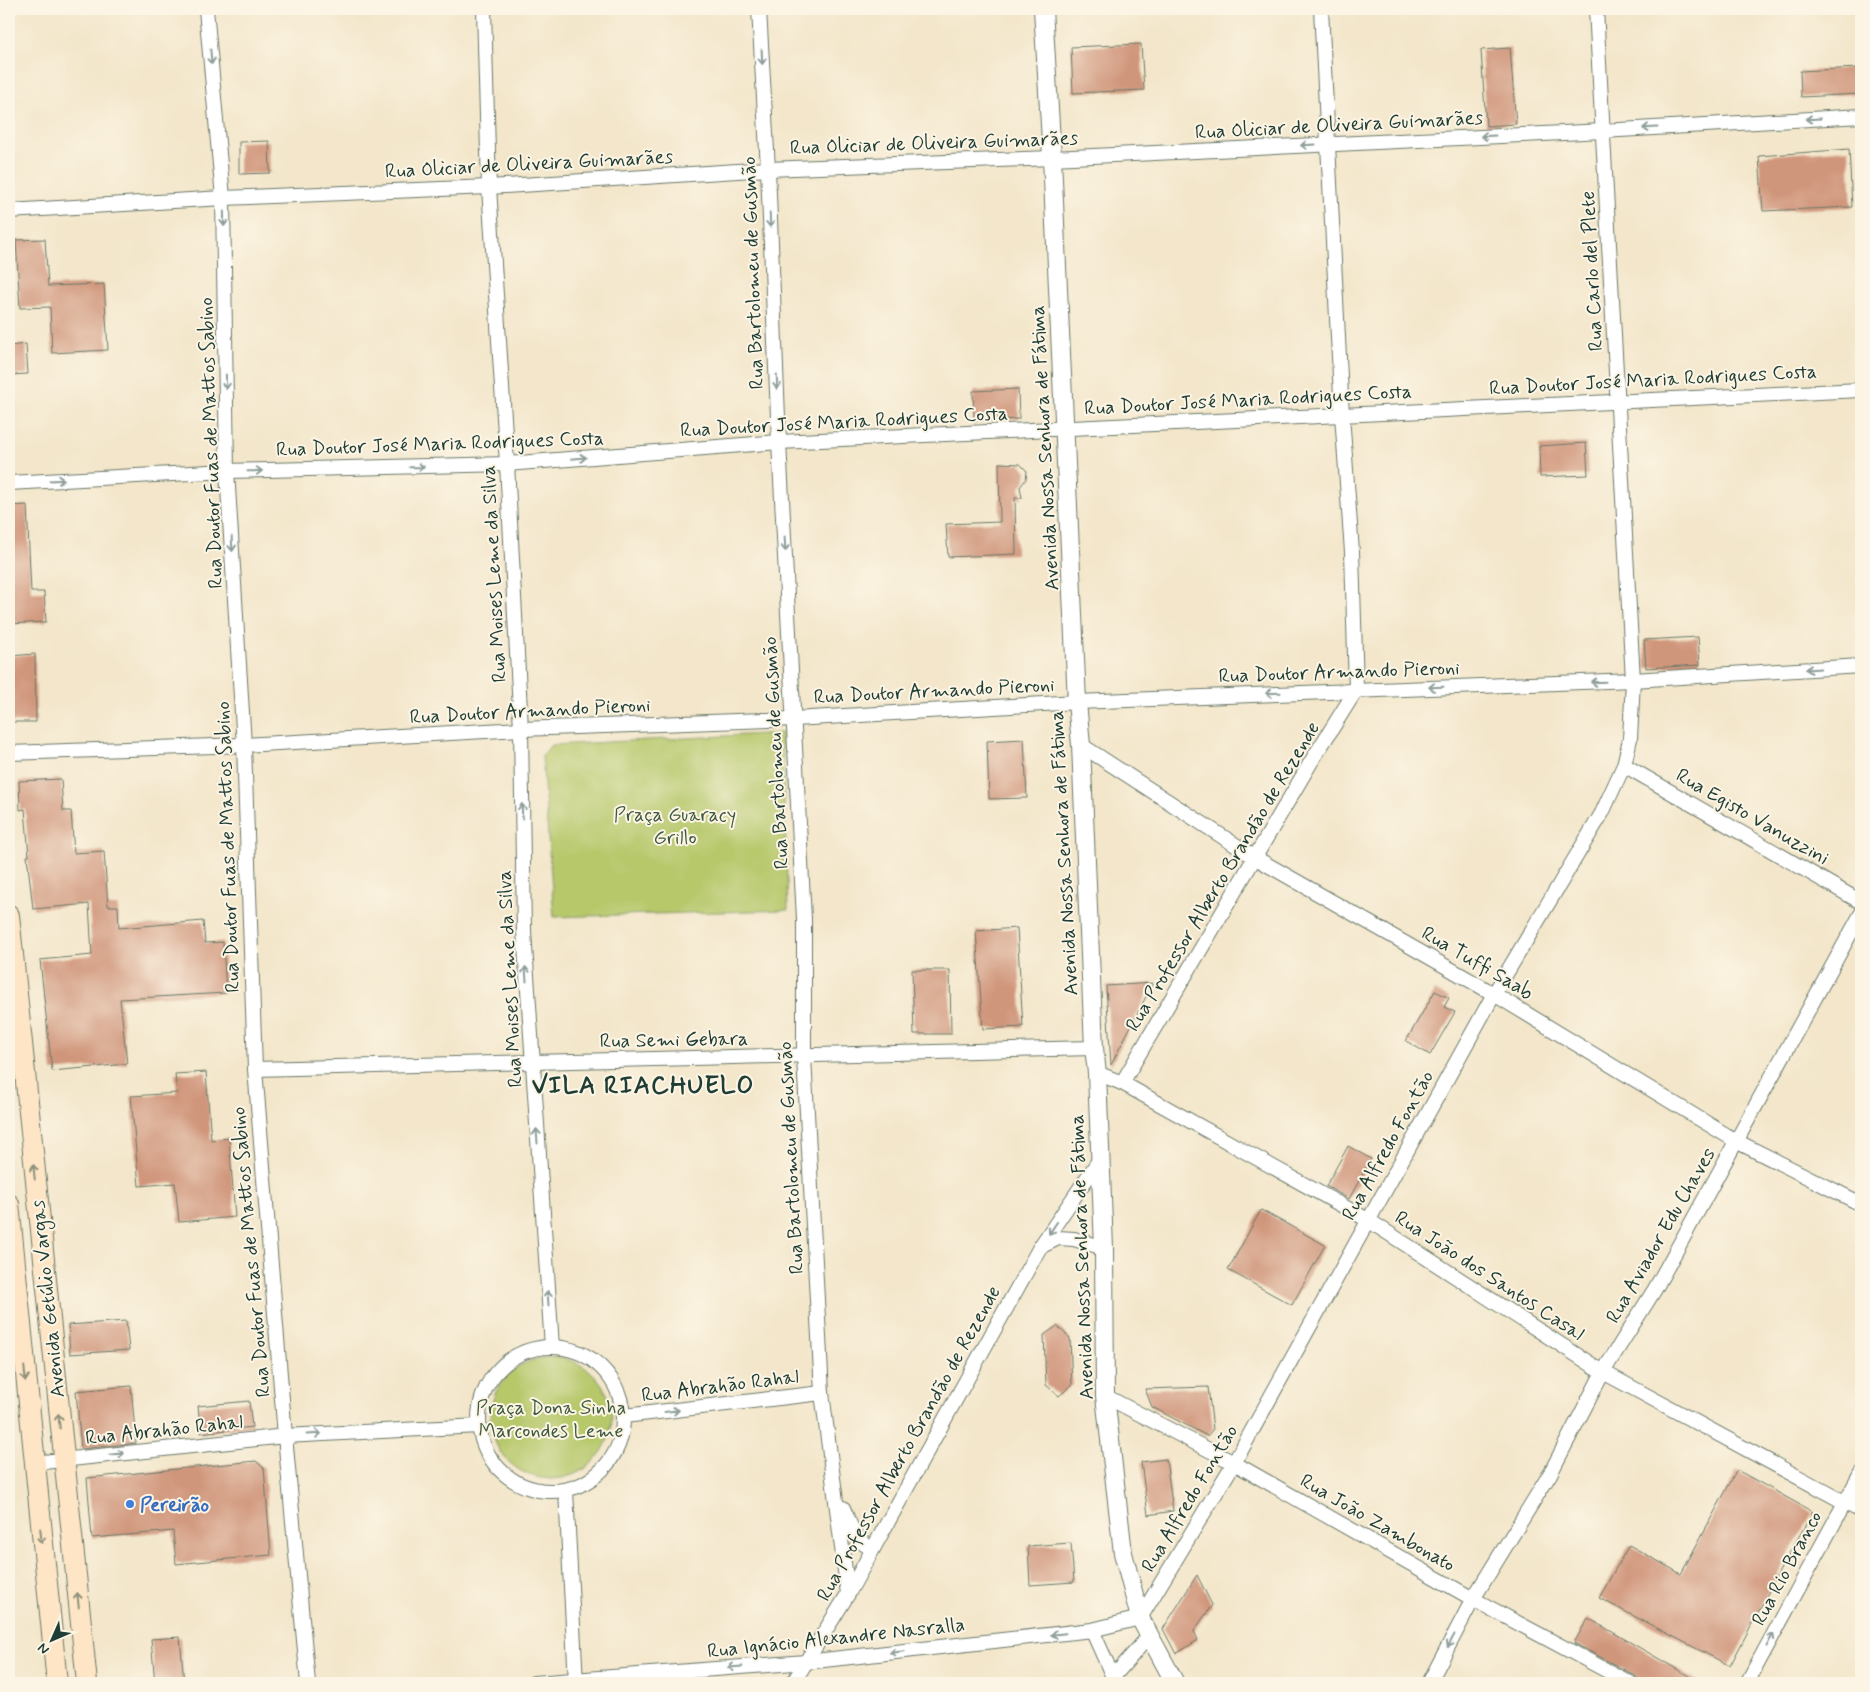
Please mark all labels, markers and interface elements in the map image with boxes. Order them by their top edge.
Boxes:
one-way arrow [206,49,215,65]
one-way arrow [757,49,766,65]
street label: Rua Oliciar de Oliveira Guimarães [1194,104,1484,147]
one-way arrow [1805,114,1821,123]
one-way arrow [1643,124,1659,133]
street label: Rua Oliciar de Oliveira Guimarães [789,125,1079,162]
one-way arrow [1480,132,1496,141]
one-way arrow [1301,140,1317,149]
street label: Rua Oliciar de Oliveira Guimarães [384,143,674,186]
street label: Rua Bartolomeu de Gusmão [736,156,771,390]
street label: Rua Carlo del Plete [1575,190,1610,352]
one-way arrow [219,210,229,227]
one-way arrow [765,211,775,227]
street label: Rua Doutor Fuas de Mattos Sabino [193,297,230,589]
street label: Avenida Nossa Senhora de Fátima [1025,305,1066,591]
street label: Rua Doutor José Maria Rodrigues Costa [1488,358,1818,403]
one-way arrow [221,373,231,389]
one-way arrow [772,374,781,390]
street label: Rua Doutor José Maria Rodrigues Costa [1083,378,1413,423]
street label: Rua Doutor José Maria Rodrigues Costa [679,400,1009,445]
street label: Rua Doutor José Maria Rodrigues Costa [276,425,605,464]
one-way arrow [571,454,587,463]
one-way arrow [409,462,425,471]
street label: Rua Moises Leme da Silva [475,464,514,683]
one-way arrow [246,466,262,475]
one-way arrow [49,476,65,485]
one-way arrow [227,536,236,552]
one-way arrow [780,536,789,552]
street label: Rua Bartolomeu de Gusmão [757,636,796,870]
street label: Rua Doutor Armando Pieroni [1218,655,1460,690]
one-way arrow [1805,665,1821,674]
street label: Rua Doutor Armando Pieroni [813,672,1055,711]
one-way arrow [1590,677,1606,686]
one-way arrow [1428,682,1444,692]
one-way arrow [1265,689,1281,698]
street label: Rua Doutor Armando Pieroni [409,692,651,731]
street label: Rua Doutor Fuas de Mattos Sabino [210,701,247,993]
street label: Avenida Nossa Senhora de Fátima [1044,710,1085,996]
street label: Rua Professor Alberto Brandão de Rezende [1120,717,1327,1037]
street label: Rua Egisto Vanuzzini [1671,762,1834,872]
park label: Praça Guaracy Grillo [614,802,736,852]
one-way arrow [517,804,527,820]
street label: Rua Moises Leme da Silva [491,869,530,1088]
street label: Rua Tuffi Saab [1416,920,1538,1006]
one-way arrow [522,966,531,982]
street label: Rua Semi Gebara [600,1026,749,1055]
street label: Rua Bartolomeu de Gusmão [772,1041,811,1275]
street label: Rua Alfredo Fontão [1336,1066,1441,1226]
district label: VILA RIACHUELO [532,1070,754,1103]
street label: Rua Doutor Fuas de Mattos Sabino [225,1105,278,1398]
street label: Avenida Nossa Senhora de Fátima [1064,1114,1101,1400]
one-way arrow [533,1128,542,1144]
street label: Rua Aviador Edu Chaves [1600,1143,1723,1328]
one-way arrow [30,1164,39,1180]
street label: Avenida Getúlio Vargas [25,1198,73,1399]
street label: Rua João dos Santos Casal [1389,1205,1589,1348]
one-way arrow [1047,1221,1057,1235]
street label: Rua Professor Alberto Brandão de Rezende [811,1281,1008,1606]
one-way arrow [544,1290,553,1306]
street label: Rua Abrahão Rahal [640,1363,800,1410]
one-way arrow [20,1366,30,1382]
park label: Praça Dona Sinha Marcondes Leme [476,1395,626,1445]
one-way arrow [664,1406,680,1416]
street label: Rua Abrahão Rahal [84,1409,244,1452]
one-way arrow [54,1413,64,1429]
street label: Rua Alfredo Fontão [1135,1420,1245,1578]
one-way arrow [305,1430,321,1439]
one-way arrow [109,1449,125,1459]
street label: Rua João Zambonato [1295,1468,1460,1579]
place label: Pereirão [140,1492,209,1519]
marker: Pereirão [124,1498,136,1510]
street label: Rua Rio Branco [1746,1507,1829,1631]
one-way arrow [36,1528,46,1544]
one-way arrow [73,1592,83,1608]
street label: Rua Ignácio Alexandre Nasralla [706,1612,966,1665]
north arrow [28,1614,78,1664]
one-way arrow [1051,1629,1067,1639]
one-way arrow [1446,1633,1455,1648]
one-way arrow [1765,1633,1775,1648]
text: N [34,1639,53,1658]
one-way arrow [889,1647,905,1657]
one-way arrow [727,1663,743,1672]

